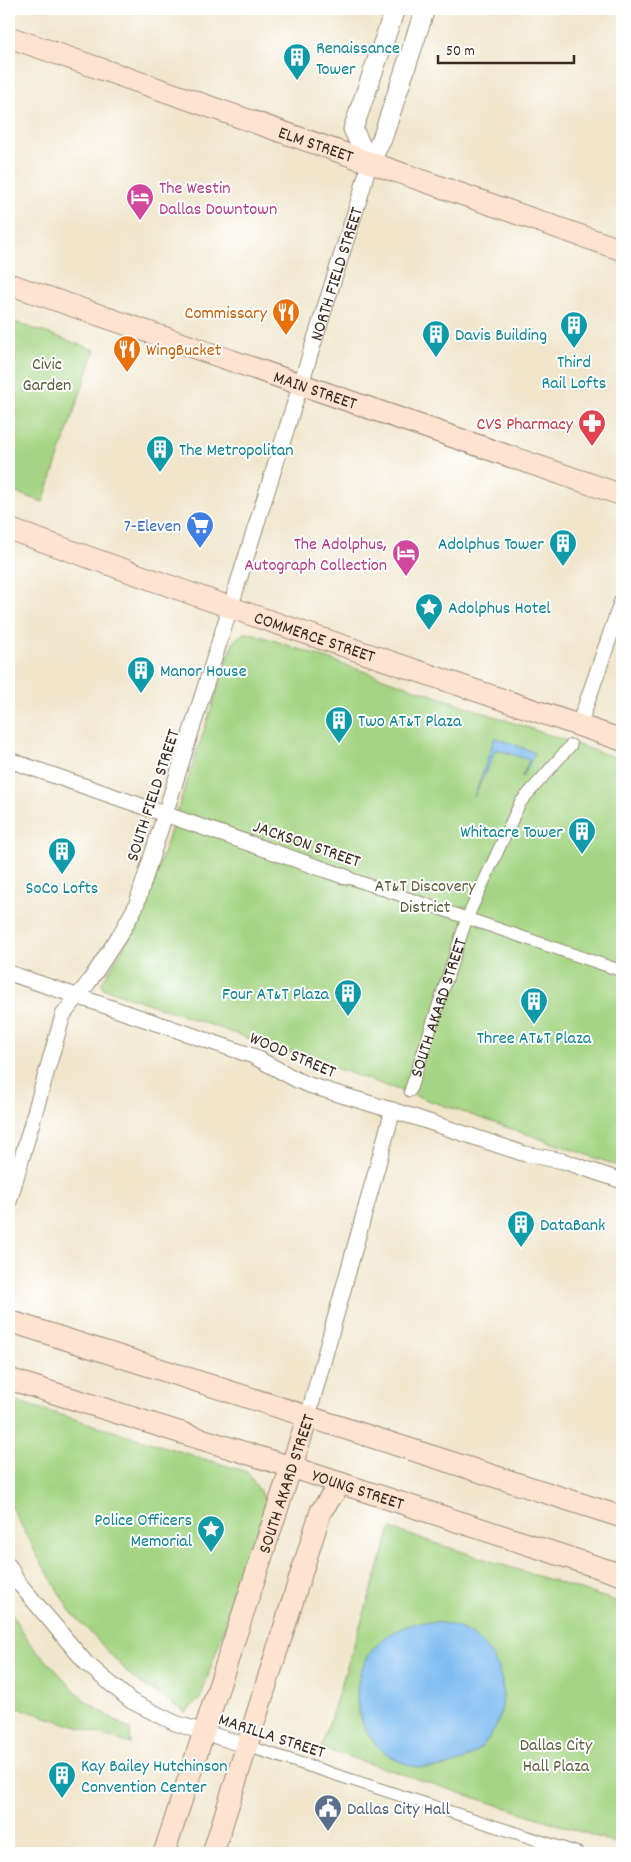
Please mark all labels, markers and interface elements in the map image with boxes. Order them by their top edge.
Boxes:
scale bar [438,32,575,64]
place label: Renaissance Tower [316,37,400,83]
text: 50 m [446,41,475,63]
building icon: Renaissance Tower [282,42,312,81]
street label: ELM STREET [274,121,356,171]
place label: The Westin Dallas Downtown [159,177,277,223]
hotel icon: The Westin Dallas Downtown [125,182,155,221]
street label: NORTH FIELD STREET [305,205,371,344]
restaurant icon: Commissary [271,297,301,336]
place label: Commissary [185,302,268,327]
building icon: Third Rail Lofts [559,310,589,349]
building icon: Davis Building [421,319,451,358]
place label: Davis Building [455,324,547,349]
restaurant icon: WingBucket [112,334,142,373]
place label: WingBucket [146,339,222,364]
place label: Third Rail Lofts [542,351,606,397]
park label: Civic Garden [23,353,71,399]
street label: MAIN STREET [270,366,360,418]
pharmacy icon: CVS Pharmacy [577,408,607,447]
place label: CVS Pharmacy [477,413,574,438]
building icon: The Metropolitan [145,434,175,473]
place label: The Metropolitan [179,439,294,464]
supermarket icon: 7-Eleven [185,510,215,549]
place label: 7-Eleven [124,515,181,540]
building icon: Adolphus Tower [548,528,578,567]
place label: The Adolphus, Autograph Collection [244,533,387,579]
place label: Adolphus Tower [438,533,544,558]
hotel icon: The Adolphus, Autograph Collection [391,538,421,577]
place icon: Adolphus Hotel [414,592,444,631]
place label: Adolphus Hotel [448,597,551,622]
street label: COMMERCE STREET [250,607,378,671]
building icon: Manor House [126,655,156,694]
place label: Manor House [160,660,247,685]
building icon: Two AT&T Plaza [324,705,354,744]
place label: Two AT&T Plaza [358,710,462,735]
street label: SOUTH FIELD STREET [121,727,188,865]
street label: JACKSON STREET [249,815,363,875]
building icon: Whitacre Tower [567,816,597,855]
place label: Whitacre Tower [460,821,563,846]
building icon: SoCo Lofts [47,836,77,875]
park label: AT&T Discovery District [374,875,476,921]
place label: SoCo Lofts [26,877,98,902]
street label: SOUTH AKARD STREET [405,935,475,1081]
building icon: Four AT&T Plaza [333,978,363,1017]
place label: Four AT&T Plaza [222,983,330,1008]
building icon: Three AT&T Plaza [519,986,549,1025]
street label: WOOD STREET [245,1027,339,1086]
place label: Three AT&T Plaza [477,1027,592,1052]
building icon: DataBank [506,1209,536,1248]
place label: DataBank [540,1214,605,1239]
street label: SOUTH AKARD STREET [254,1411,323,1557]
street label: YOUNG STREET [308,1465,406,1518]
place label: Police Officers Memorial [94,1509,193,1555]
place icon: Police Officers Memorial [196,1514,226,1553]
street label: MARILLA STREET [215,1708,328,1766]
park label: Dallas City Hall Plaza [520,1734,593,1780]
place label: Kay Bailey Hutchinson Convention Center [81,1755,228,1801]
building icon: Kay Bailey Hutchinson Convention Center [47,1760,77,1799]
public building icon: Dallas City Hall [313,1793,343,1832]
place label: Dallas City Hall [347,1798,451,1823]

